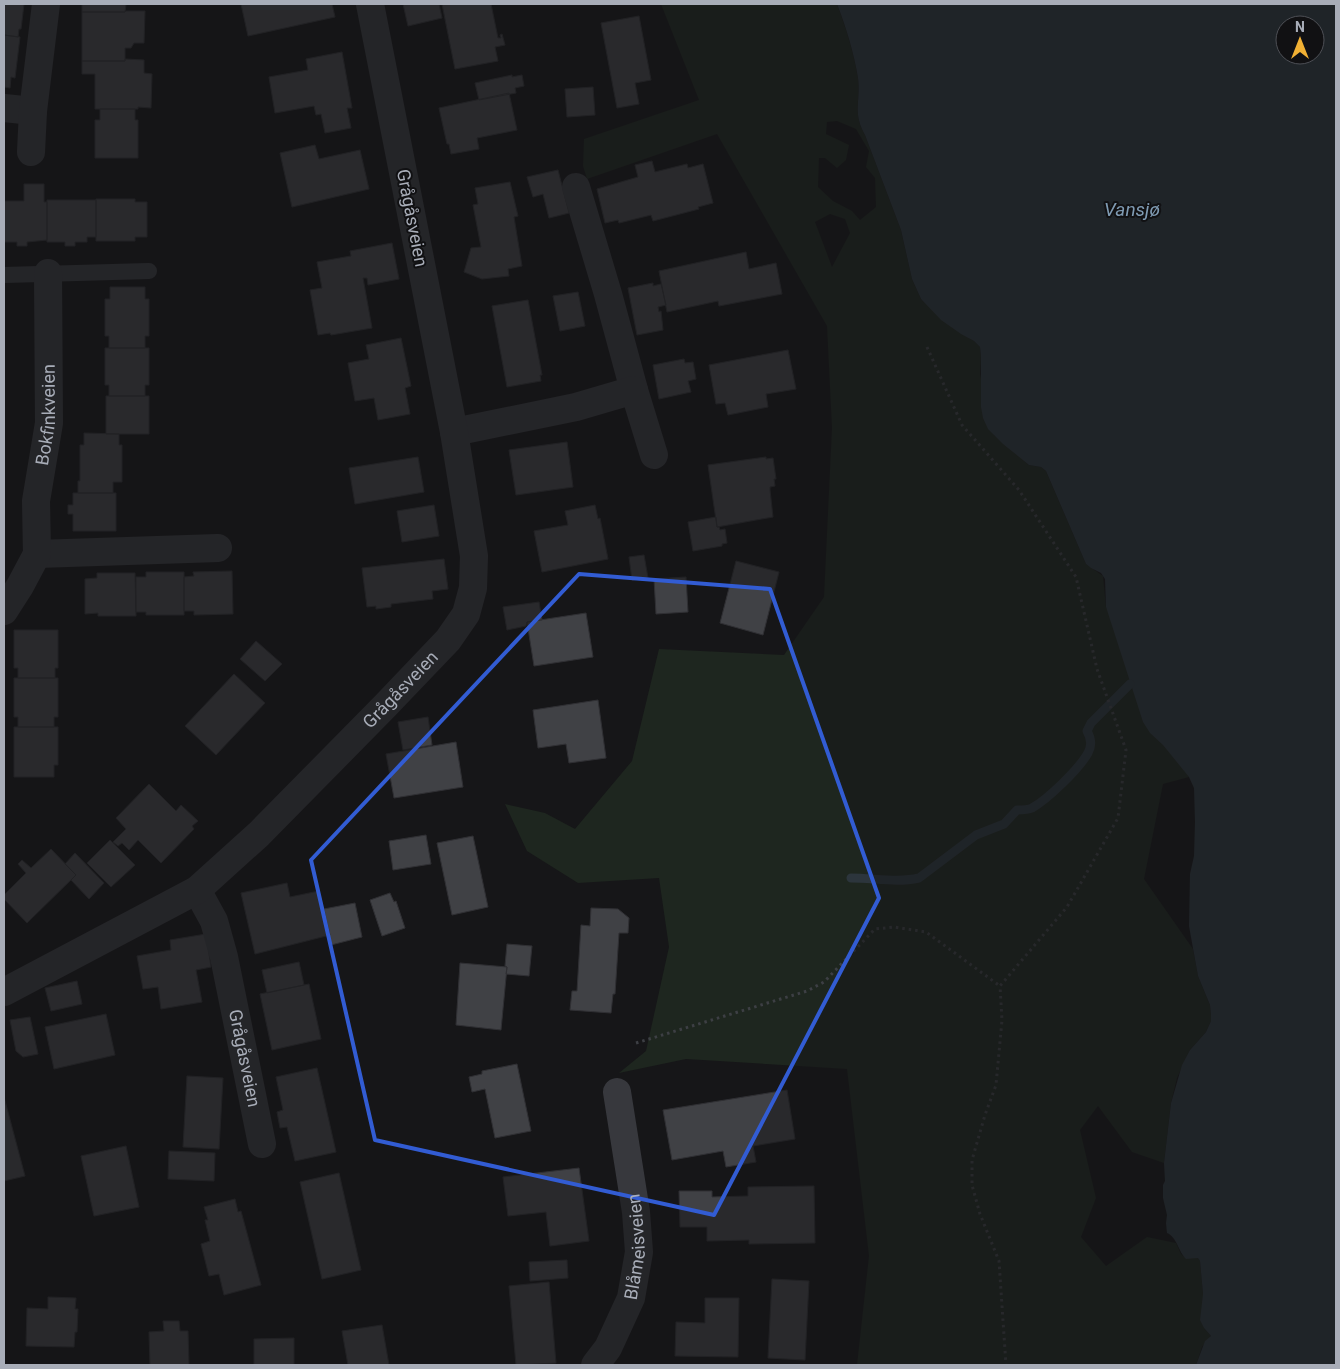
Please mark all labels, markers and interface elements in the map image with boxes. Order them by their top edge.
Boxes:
north arrow [1275,15,1325,65]
text: N [1295,19,1305,35]
street label: Grågåsveien [393,167,432,268]
water label: Vansjø [1104,198,1160,221]
street label: Bokfinkveien [31,364,59,467]
street label: Grågåsveien [358,646,442,732]
street label: Grågåsveien [225,1007,265,1109]
street label: Blåmeisveien [620,1193,649,1301]

